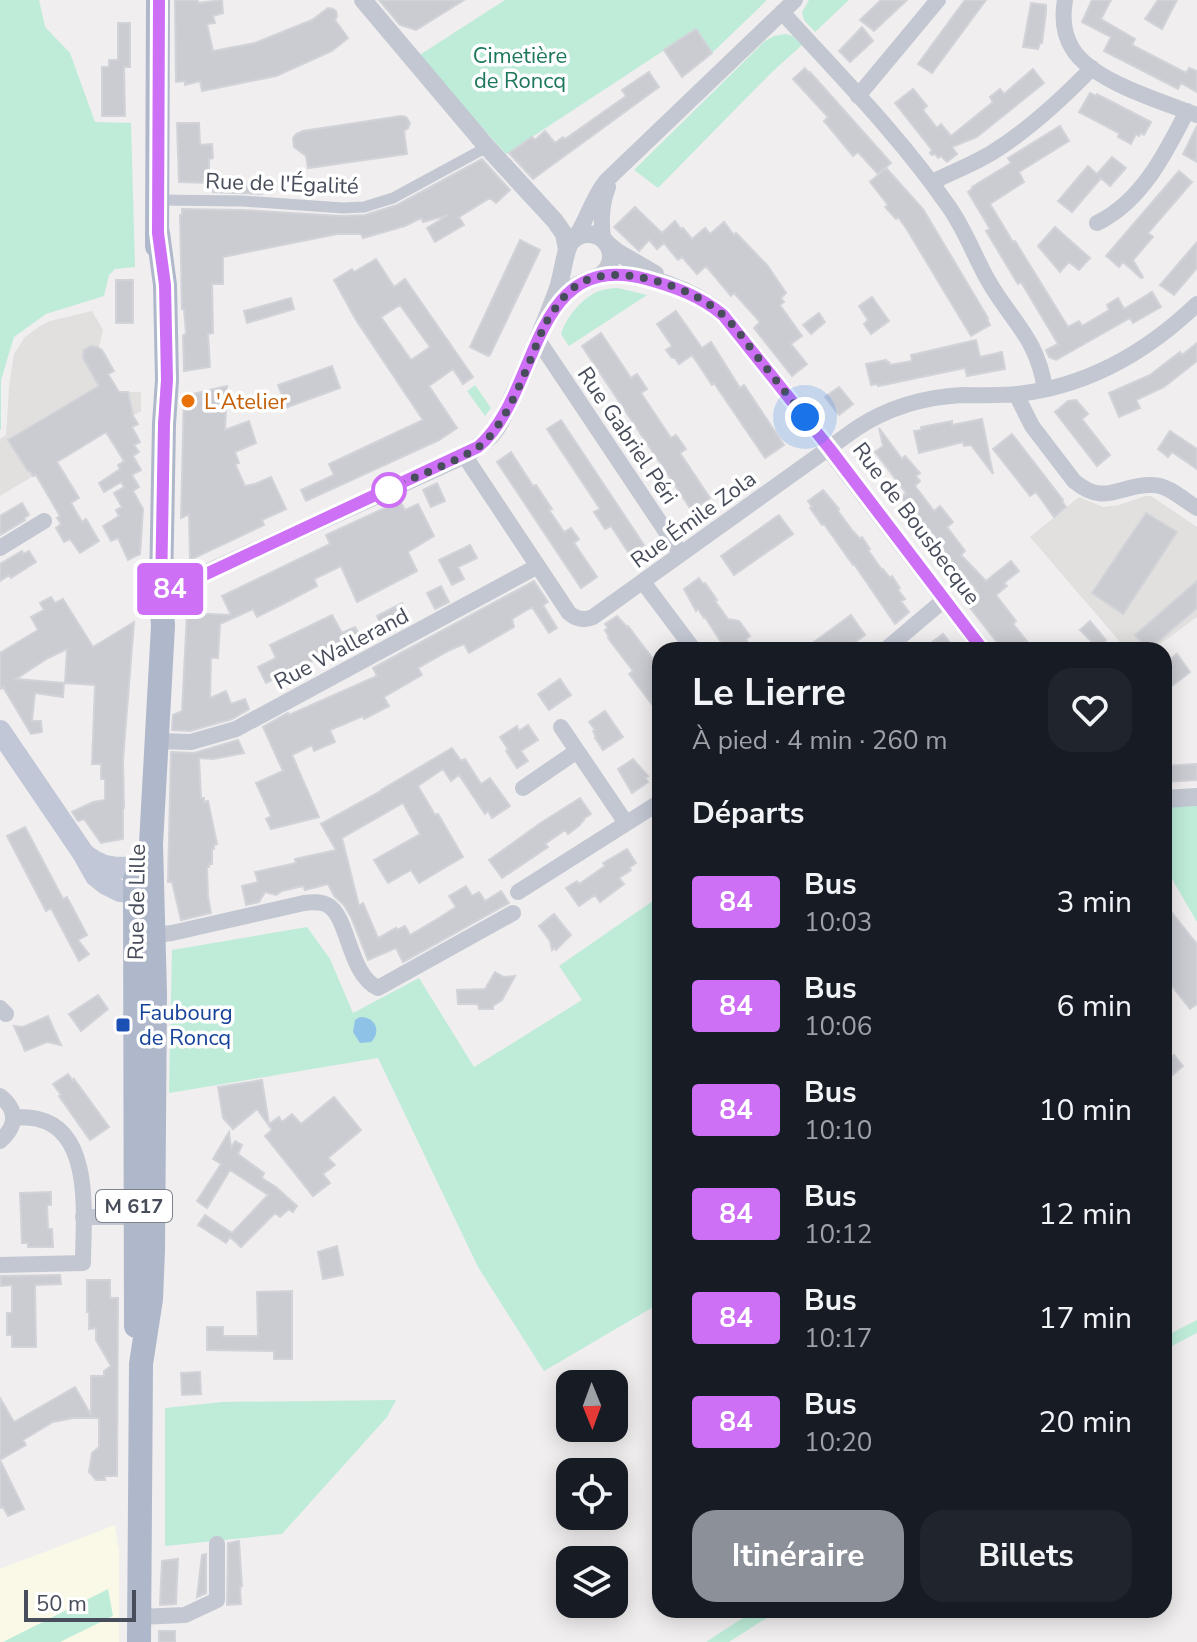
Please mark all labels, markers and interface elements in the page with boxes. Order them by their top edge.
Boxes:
park label: Cimetière de Roncq [473,41,567,96]
street label: Rue de l'Égalité [205,166,359,202]
street label: Rue Gabriel Péri [570,361,684,510]
place label: L'Atelier [204,387,287,417]
marker: L'Atelier [179,392,197,410]
your location [785,397,825,437]
street label: Rue de Bousbecque [845,436,987,611]
street label: Rue Émile Zola [625,464,762,575]
unlabelled marker [372,473,406,507]
line badge: 84 [134,563,206,615]
text: 84 [153,570,187,608]
street label: Rue Wallerand [269,601,414,697]
text: Le Lierre [692,667,846,718]
button: heart [1048,668,1132,752]
text: À pied · 4 min · 260 m [692,723,947,758]
text: Départs [692,793,804,834]
street label: Rue de Lille [121,844,153,960]
text: Bus [804,864,857,905]
text: 3 min [1057,882,1132,923]
text: 84 [719,883,753,921]
text: 10:03 [804,905,872,940]
text: Bus [804,968,857,1009]
text: 6 min [1057,986,1132,1027]
text: 84 [719,987,753,1025]
place label: Faubourg de Roncq [139,998,233,1053]
text: 10:06 [804,1009,872,1044]
marker: Faubourg de Roncq [114,1016,132,1034]
text: Bus [804,1072,857,1113]
text: 10 min [1039,1090,1132,1131]
text: 84 [719,1091,753,1129]
text: 10:10 [804,1113,872,1148]
text: Bus [804,1176,857,1217]
road number: M 617 [96,1190,172,1222]
text: 12 min [1039,1194,1132,1235]
text: 84 [719,1195,753,1233]
text: 10:12 [804,1217,872,1252]
text: Bus [804,1280,857,1321]
text: 17 min [1039,1298,1132,1339]
text: 84 [719,1299,753,1337]
text: 10:17 [804,1321,872,1356]
north arrow [556,1370,628,1442]
map controls [556,1370,628,1618]
text: Bus [804,1384,857,1425]
text: 20 min [1039,1402,1132,1443]
text: 84 [719,1403,753,1441]
text: 10:20 [804,1425,872,1460]
button: locate [556,1458,628,1530]
button: Itinéraire [692,1510,904,1602]
button: Billets [920,1510,1132,1602]
button: layers [556,1546,628,1618]
scale bar [24,1586,136,1622]
text: 50 m [36,1589,87,1619]

